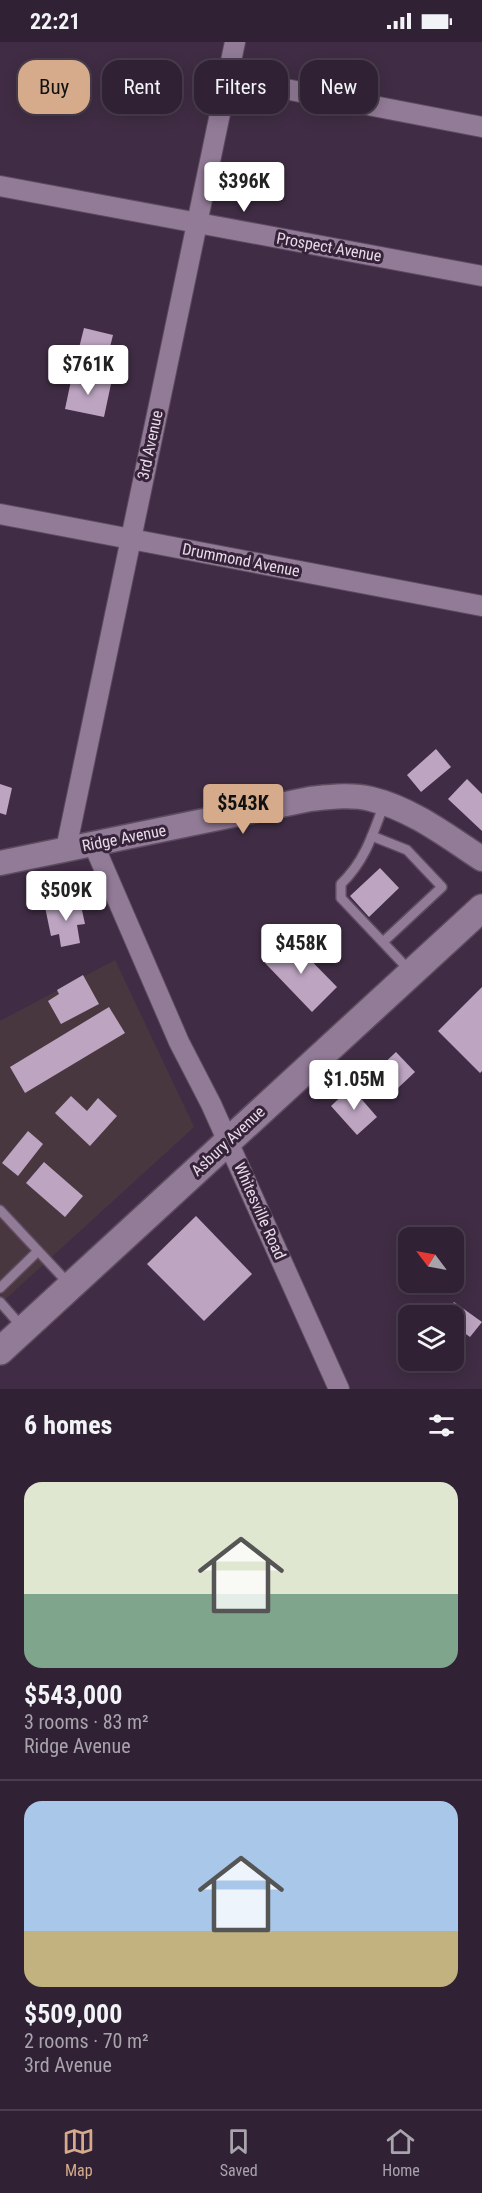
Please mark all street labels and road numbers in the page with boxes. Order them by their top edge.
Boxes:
street label: Prospect Avenue [275,228,383,266]
street label: 3rd Avenue [133,409,167,481]
street label: Drummond Avenue [181,539,301,581]
street label: Ridge Avenue [80,821,168,855]
street label: Asbury Avenue [187,1102,269,1180]
street label: Whitesville Road [230,1160,290,1262]

